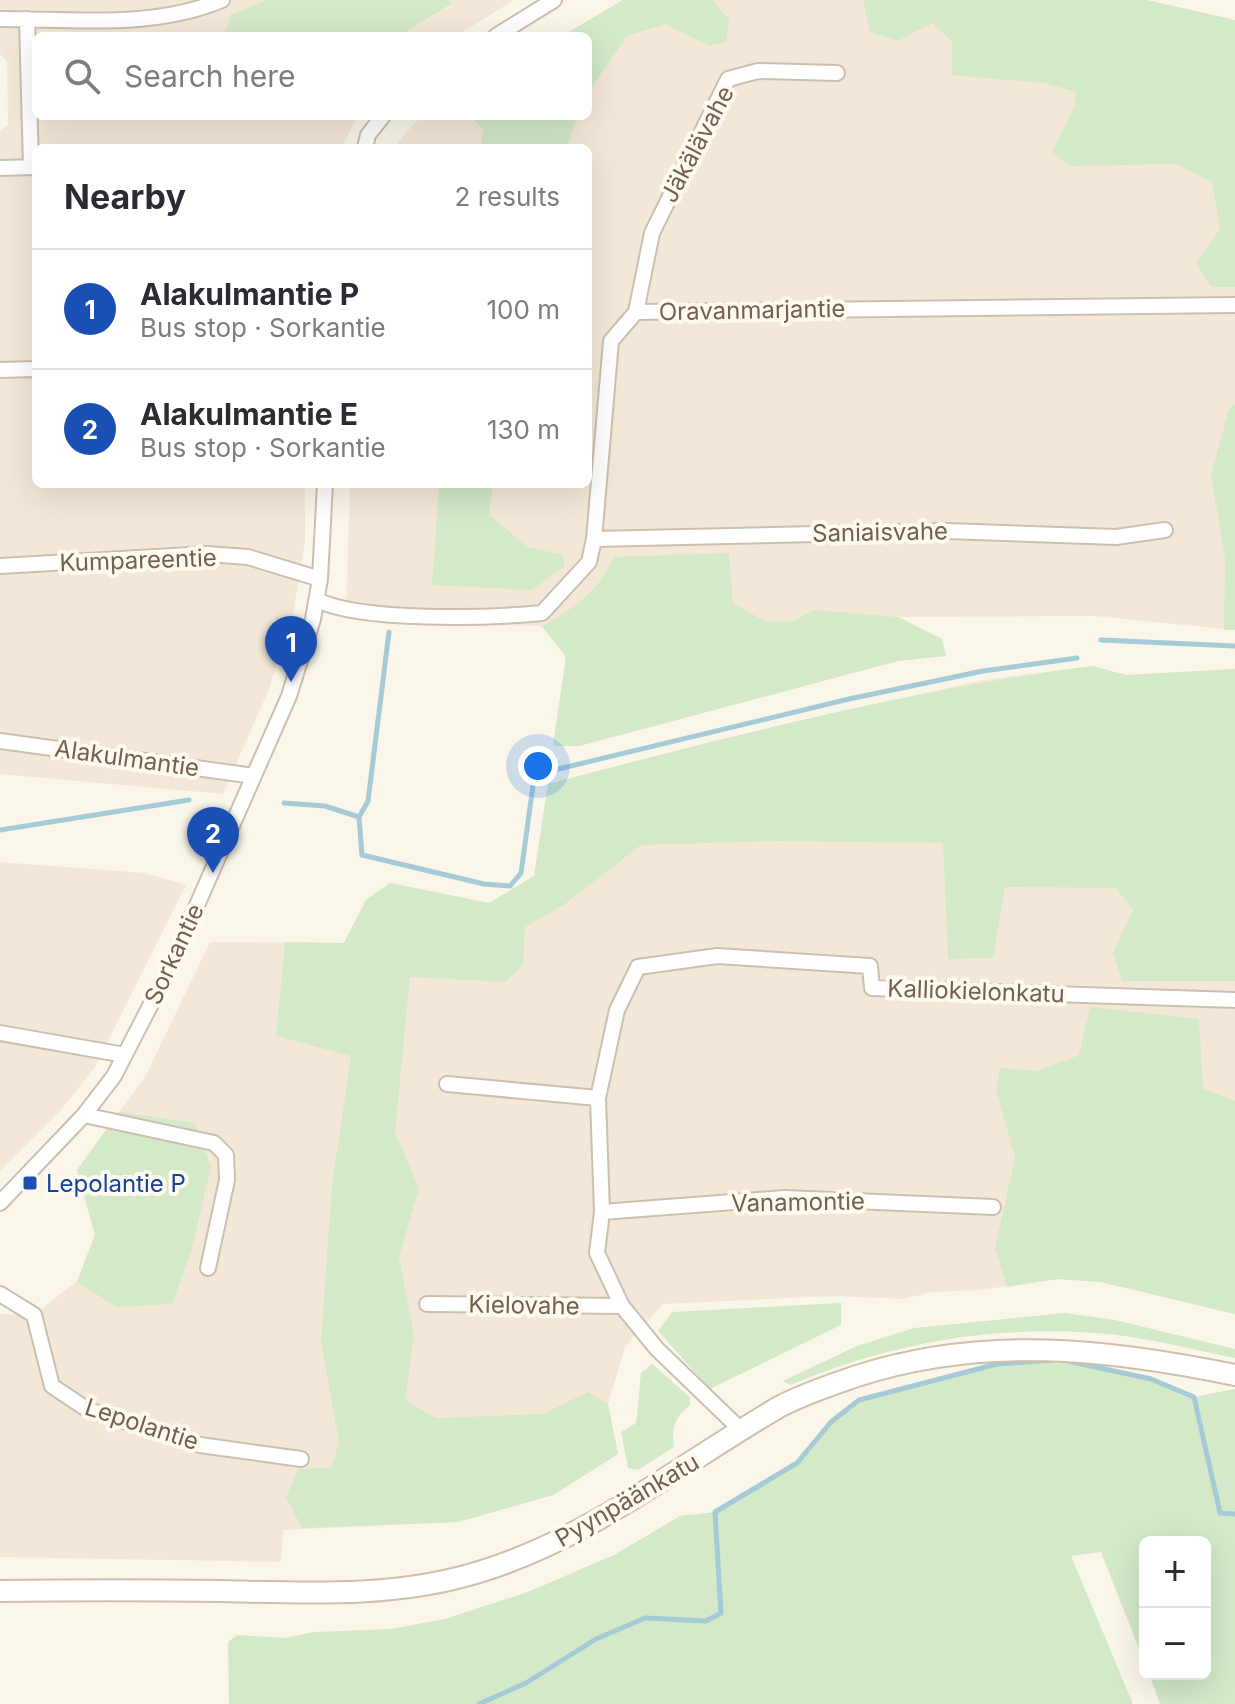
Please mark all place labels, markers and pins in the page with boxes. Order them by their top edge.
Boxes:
pin: 1 [265,616,317,682]
pin: 2 [187,807,239,873]
place label: Lepolantie P [46,1169,186,1198]
marker: Lepolantie P [21,1174,39,1192]

